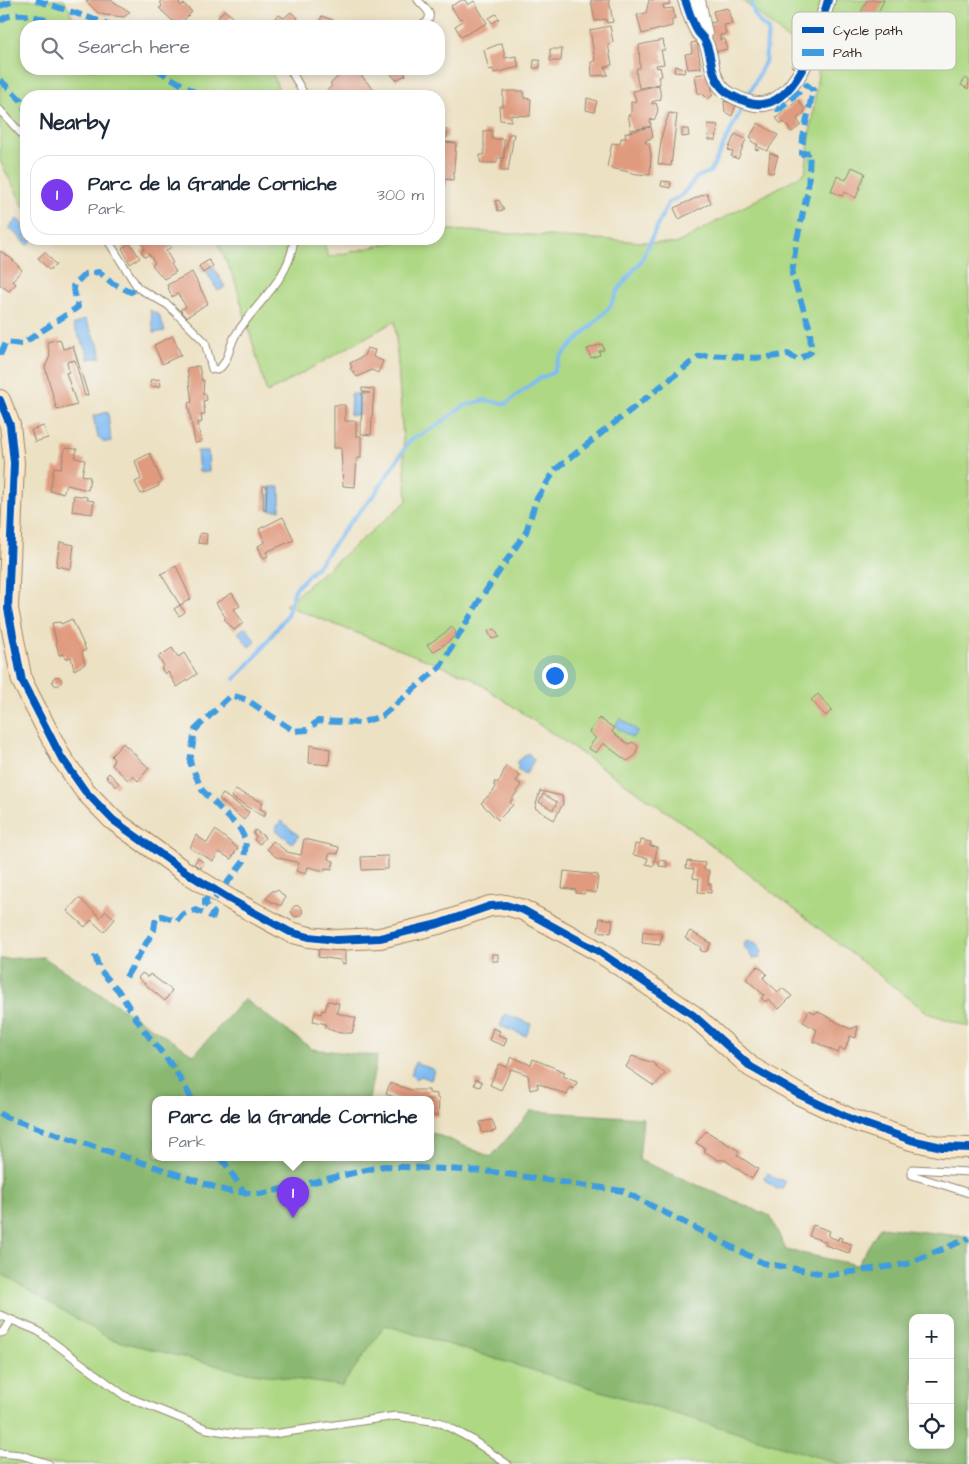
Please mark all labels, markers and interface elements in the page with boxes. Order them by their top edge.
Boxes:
legend [792,12,956,70]
search box [20,20,445,75]
text: Cycle path [833,21,902,41]
icon: search [38,34,66,62]
text: Search here [78,34,190,61]
text: Path [833,43,862,63]
text: Nearby [40,108,110,137]
text: Parc de la Grande Corniche [88,171,337,198]
text: 1 [56,184,58,206]
text: 300 m [377,184,424,206]
text: Park [88,198,125,220]
your location [542,663,568,689]
popup [152,1096,434,1161]
text: Parc de la Grande Corniche [169,1104,417,1131]
text: Park [169,1131,206,1153]
pin: 1 [277,1177,309,1218]
map controls [909,1314,954,1449]
button: + [909,1314,954,1359]
button: − [909,1359,954,1404]
button: locate [909,1404,954,1449]

